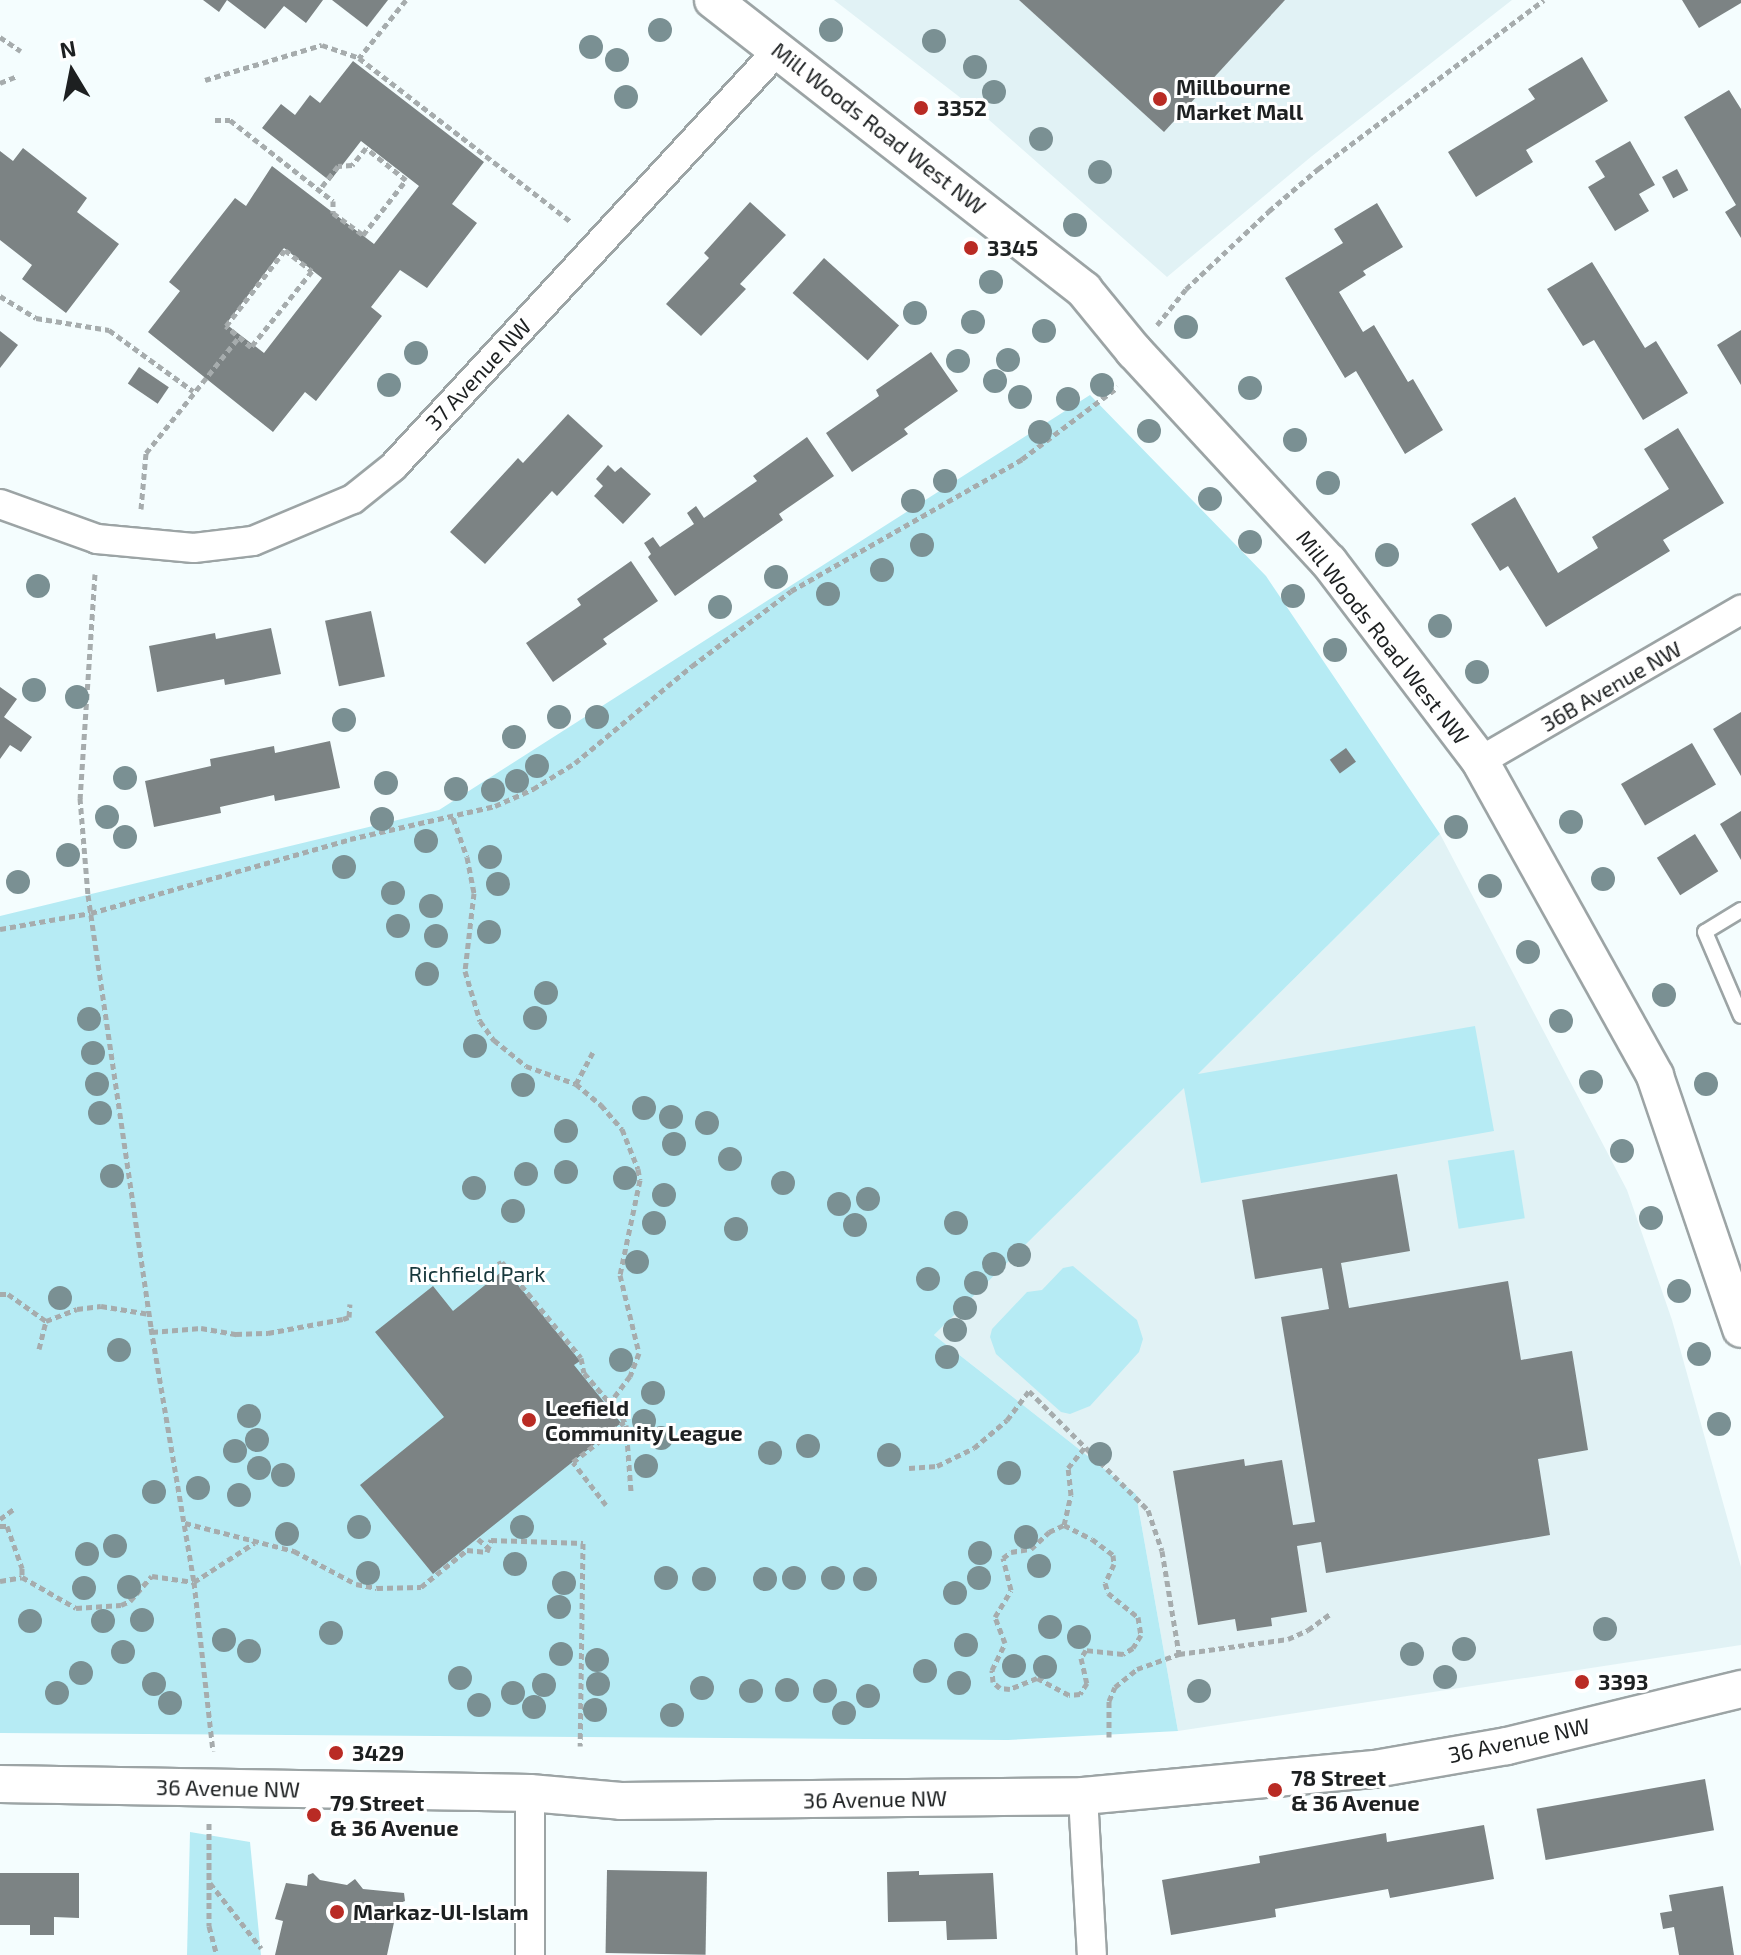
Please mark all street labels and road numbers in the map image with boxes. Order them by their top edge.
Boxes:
street label: Mill Woods Road West NW [766,36,992,220]
street label: 37 Avenue NW [419,313,537,435]
street label: Mill Woods Road West NW [1291,524,1475,750]
street label: 36B Avenue NW [1536,635,1686,737]
street label: 36 Avenue NW [1445,1712,1593,1768]
street label: 36 Avenue NW [155,1774,301,1802]
street label: 36 Avenue NW [802,1785,948,1813]

